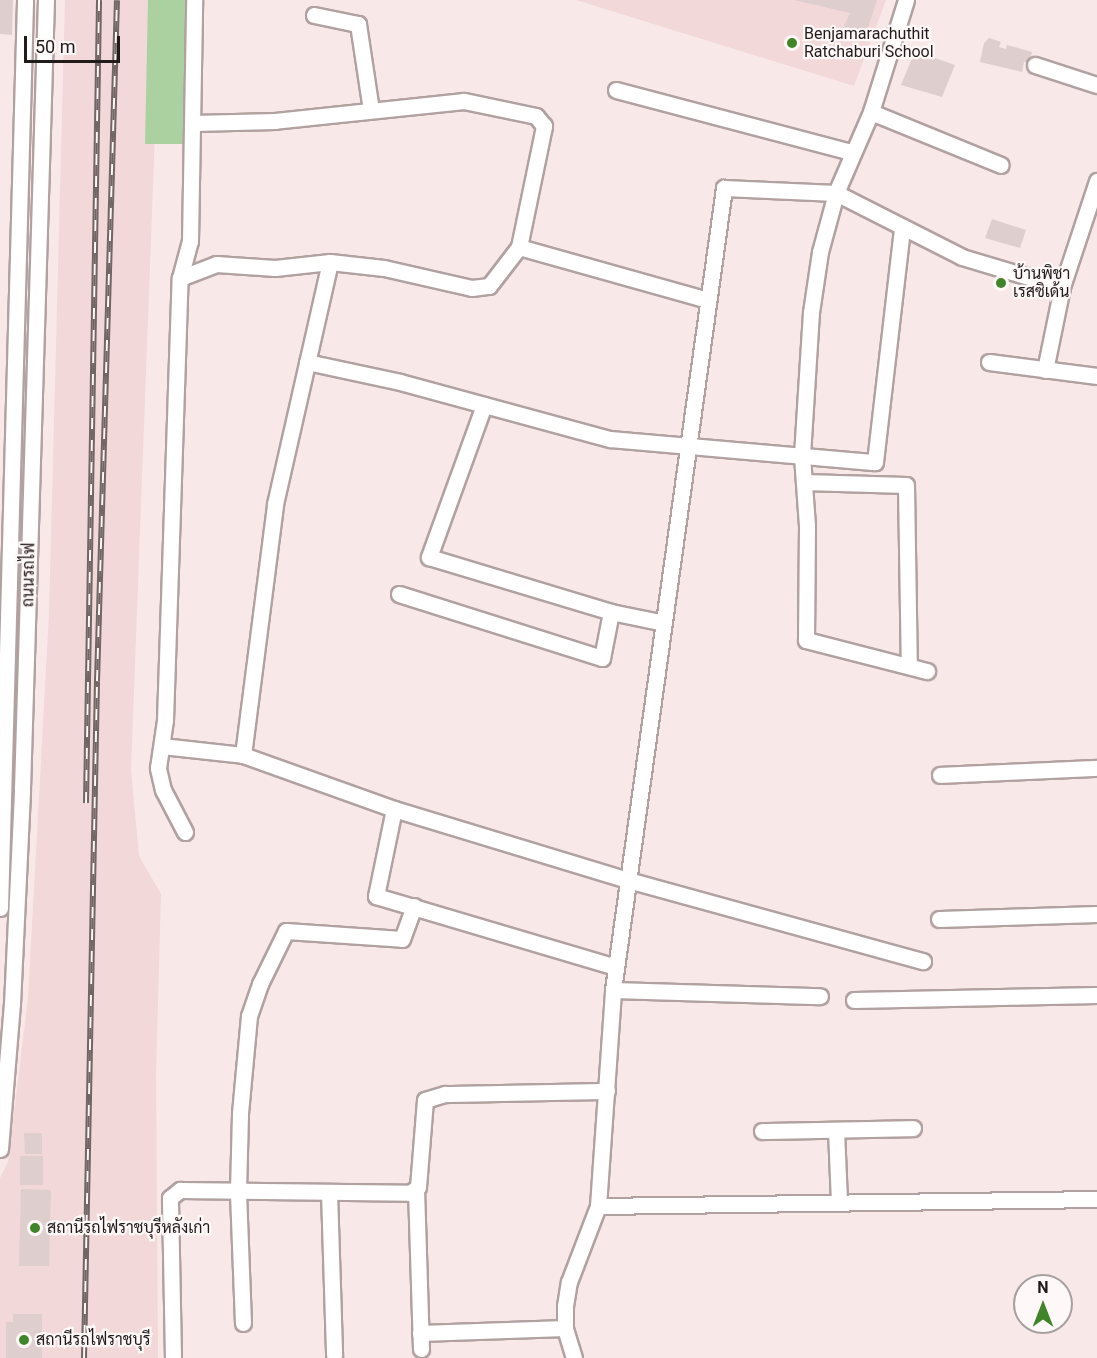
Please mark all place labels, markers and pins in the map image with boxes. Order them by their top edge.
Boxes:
place label: Benjamarachuthit Ratchaburi School [804,24,934,62]
marker: Benjamarachuthit Ratchaburi School [785,36,799,50]
place label: บ้านพิชา เรสซิเด้น [1013,264,1070,302]
marker: บ้านพิชา เรสซิเด้น [994,276,1008,290]
place label: สถานีรถไฟราชบุรีหลังเก่า [47,1218,210,1238]
marker: สถานีรถไฟราชบุรีหลังเก่า [28,1221,42,1235]
place label: สถานีรถไฟราชบุรี [36,1330,151,1350]
marker: สถานีรถไฟราชบุรี [17,1333,31,1347]

